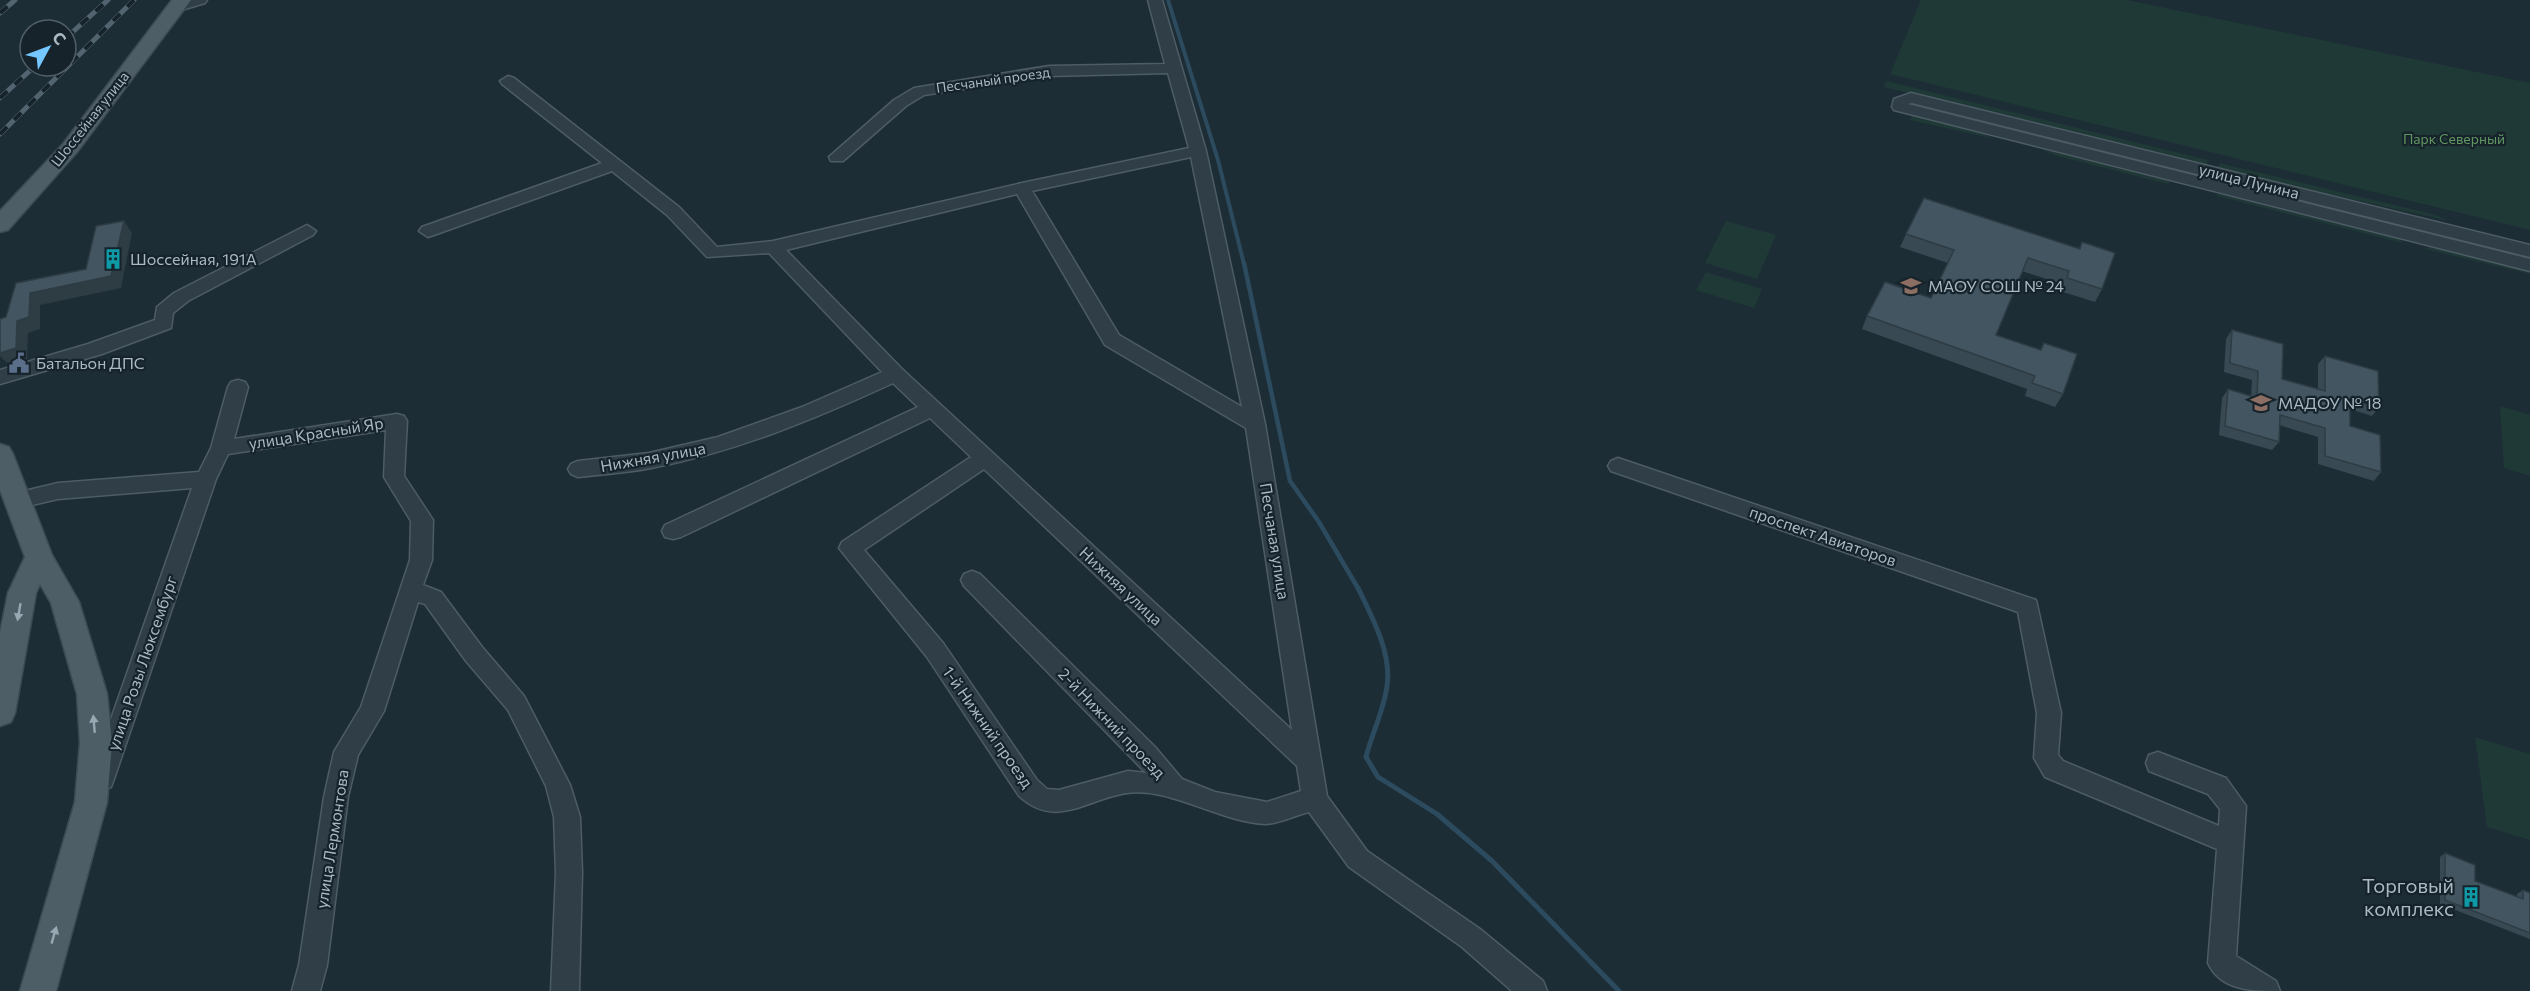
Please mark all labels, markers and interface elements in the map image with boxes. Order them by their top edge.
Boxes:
north arrow [18,18,78,78]
text: С [49,27,70,48]
street label: Песчаный проезд [935,63,1051,96]
street label: Шоссейная улица [47,68,132,170]
park label: Парк Северный [2403,130,2505,147]
street label: улица Лунина [2197,159,2301,202]
building icon: Шоссейная, 191А [101,247,125,271]
place label: Шоссейная, 191А [130,249,257,268]
school or university icon: МАОУ СОШ № 24 [1899,274,1923,298]
place label: МАОУ СОШ № 24 [1928,276,2064,295]
public building icon: Батальон ДПС [7,351,31,375]
place label: Батальон ДПС [36,353,145,372]
school or university icon: МАДОУ № 18 [2249,391,2273,415]
place label: МАДОУ № 18 [2278,393,2382,412]
street label: улица Красный Яр [247,412,385,453]
street label: Нижняя улица [599,438,707,475]
street label: Песчаная улица [1257,481,1294,601]
street label: проспект Авиаторов [1747,501,1899,570]
street label: Нижняя улица [1076,542,1167,629]
street label: улица Розы Люксембург [103,573,180,753]
one-way arrow [14,602,23,621]
street label: 1-й Нижний проезд [939,662,1038,792]
street label: 2-й Нижний проезд [1055,664,1170,782]
one-way arrow [89,714,99,733]
street label: улица Лермонтова [311,768,352,910]
place label: Торговый комплекс [2362,873,2454,920]
building icon: Торговый комплекс [2459,885,2483,909]
one-way arrow [50,926,59,944]

